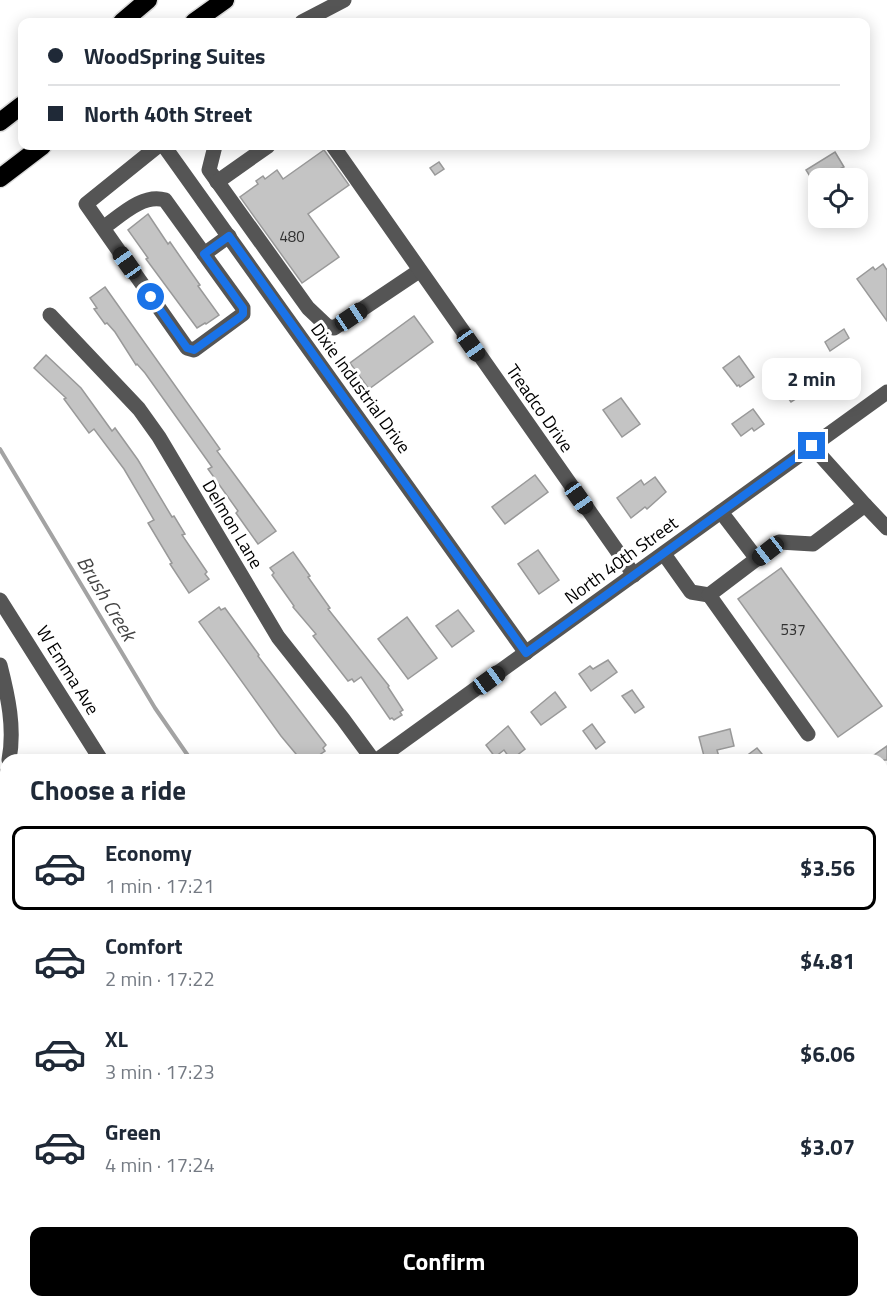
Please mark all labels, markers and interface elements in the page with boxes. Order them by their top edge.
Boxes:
text: WoodSpring Suites [84,39,266,73]
text: North 40th Street [84,97,252,131]
map controls [808,168,868,228]
button: locate [808,168,868,228]
house number: 480 [279,225,305,248]
car [109,243,145,283]
route start [137,283,164,310]
car [331,299,371,335]
street label: Dixie Industrial Drive [304,317,418,459]
car [453,325,489,365]
street label: Treadco Drive [500,358,580,458]
callout: 2 min [762,359,862,401]
text: 2 min [787,363,836,394]
route end [798,432,825,459]
street label: Delmon Lane [196,474,270,574]
car [561,478,597,518]
street label: North 40th Street [559,509,684,610]
car [748,533,788,569]
water label: Brush Creek [69,550,146,648]
house number: 537 [780,618,806,641]
street label: W Emma Ave [30,620,106,720]
car [469,662,509,698]
text: Choose a ride [30,769,186,810]
text: Economy [105,836,192,870]
icon: car [33,841,87,895]
text: $3.56 [800,851,855,885]
text: 1 min · 17:21 [105,870,215,901]
text: Comfort [105,929,183,963]
icon: car [33,934,87,988]
text: $4.81 [800,944,855,978]
text: 2 min · 17:22 [105,963,215,994]
text: XL [105,1022,128,1056]
icon: car [33,1027,87,1081]
text: $6.06 [800,1037,855,1071]
text: 3 min · 17:23 [105,1056,215,1087]
text: Green [105,1115,161,1149]
icon: car [33,1120,87,1174]
text: $3.07 [800,1130,855,1164]
text: 4 min · 17:24 [105,1149,215,1180]
button: Confirm [30,1227,858,1296]

